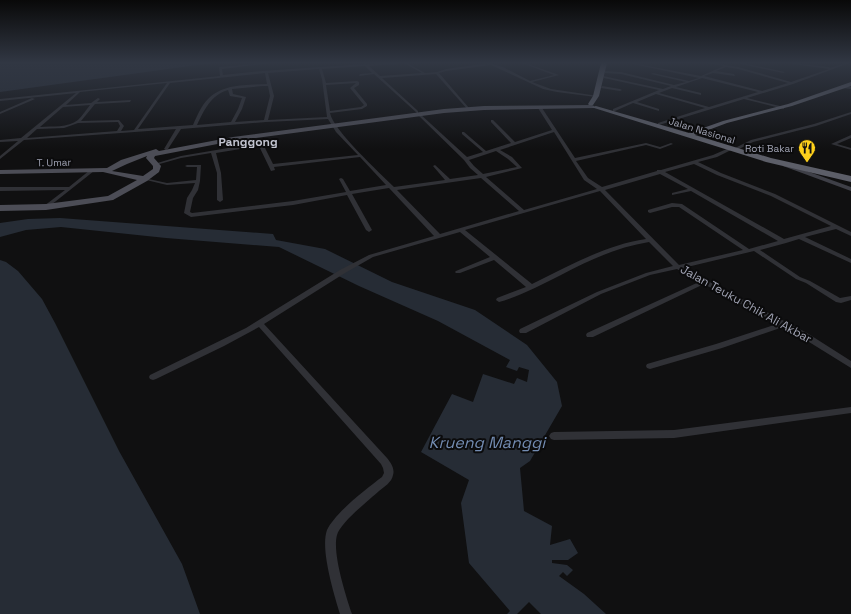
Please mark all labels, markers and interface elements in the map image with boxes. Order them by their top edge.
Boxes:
street label: Jalan Nasional [667,114,737,147]
district label: Panggong [218,134,278,150]
restaurant icon: Roti Bakar [797,138,817,163]
place label: Roti Bakar [745,142,794,155]
street label: T. Umar [37,156,72,169]
street label: Jalan Teuku Chik Ali Akbar [677,261,815,347]
water label: Krueng Manggi [429,432,547,453]

